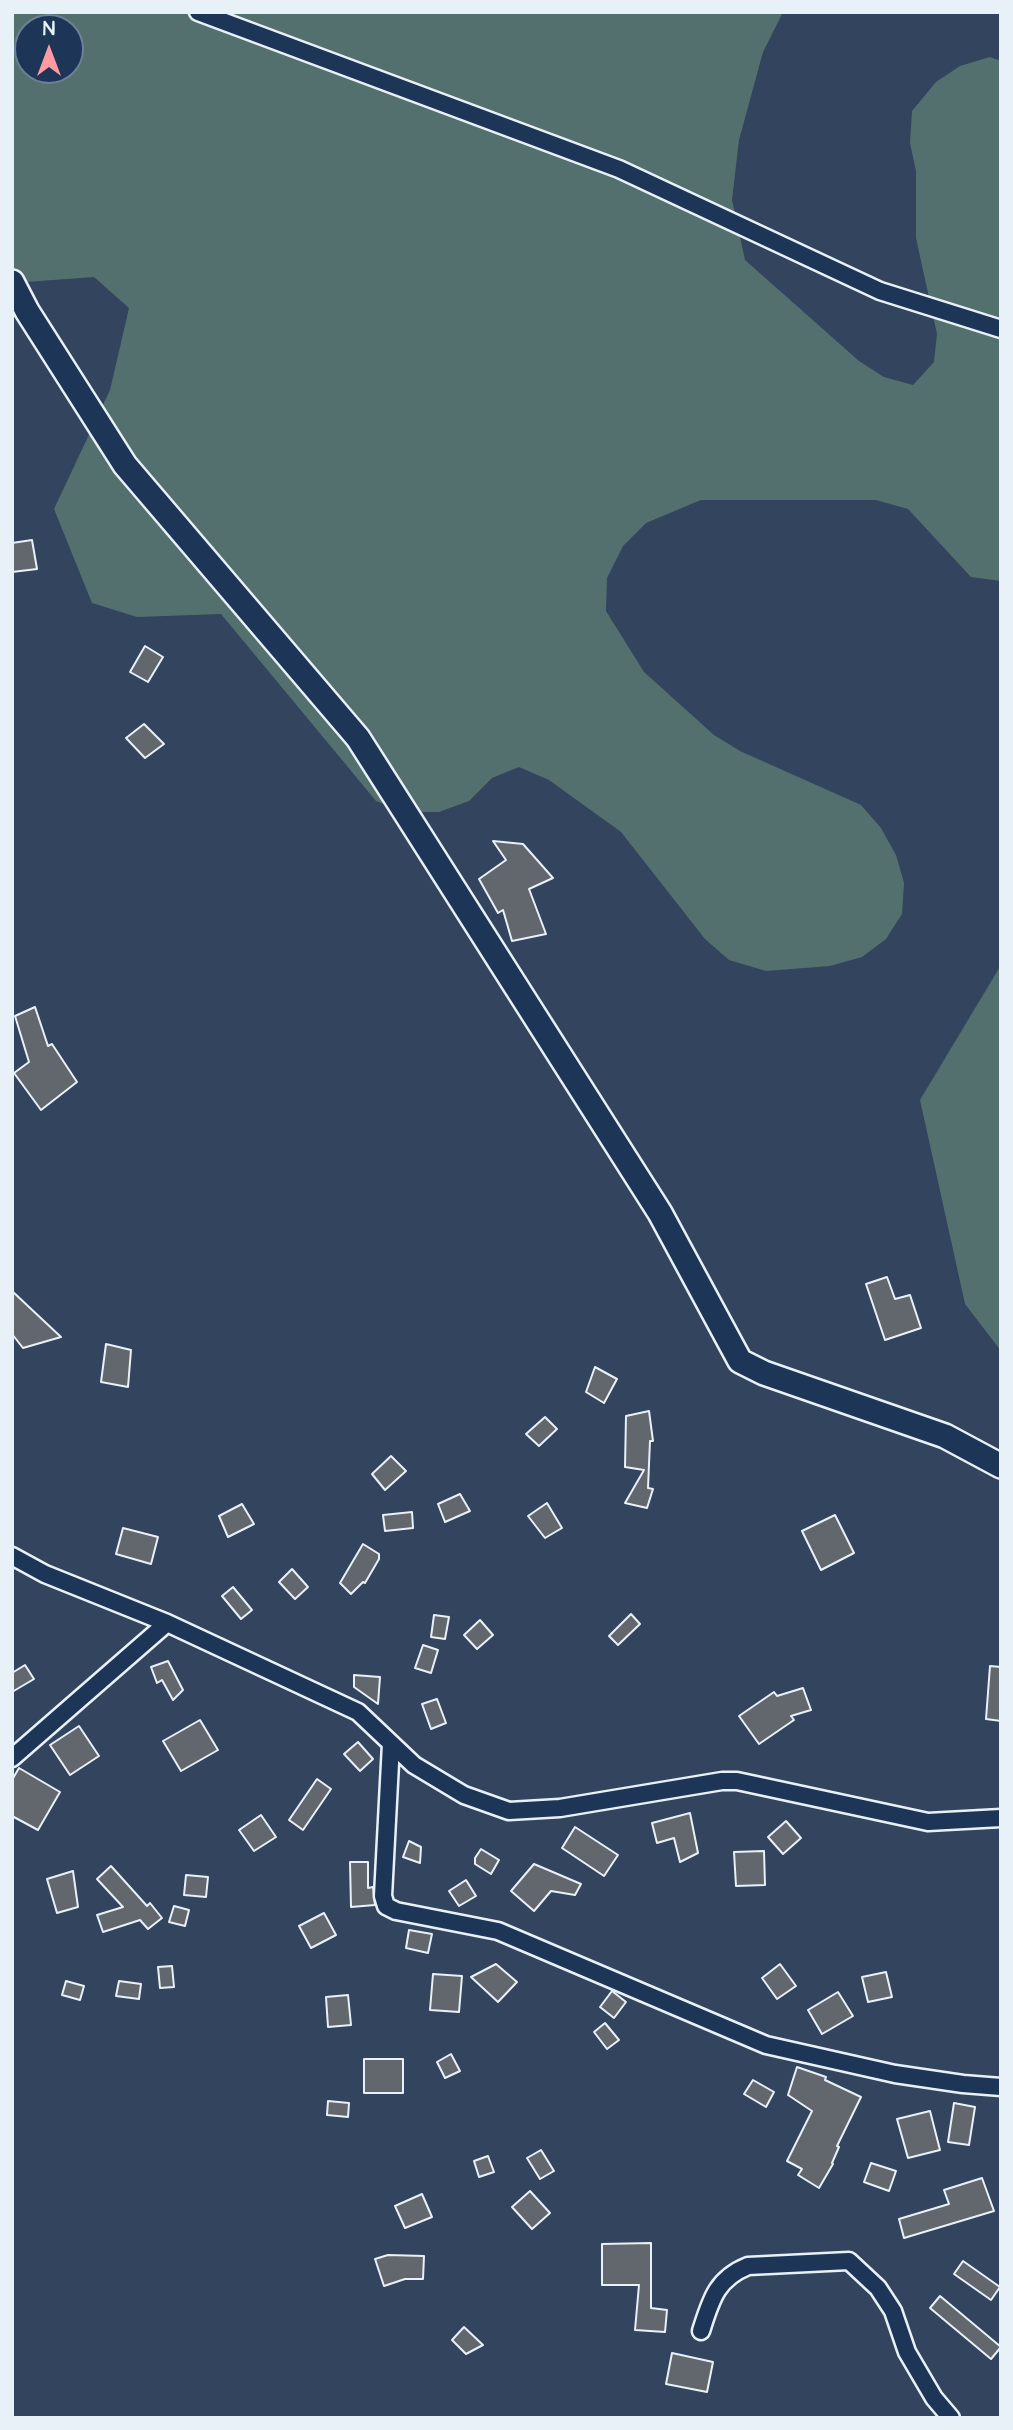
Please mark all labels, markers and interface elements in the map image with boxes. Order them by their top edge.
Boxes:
north arrow [14,14,84,84]
text: N [43,16,55,43]

